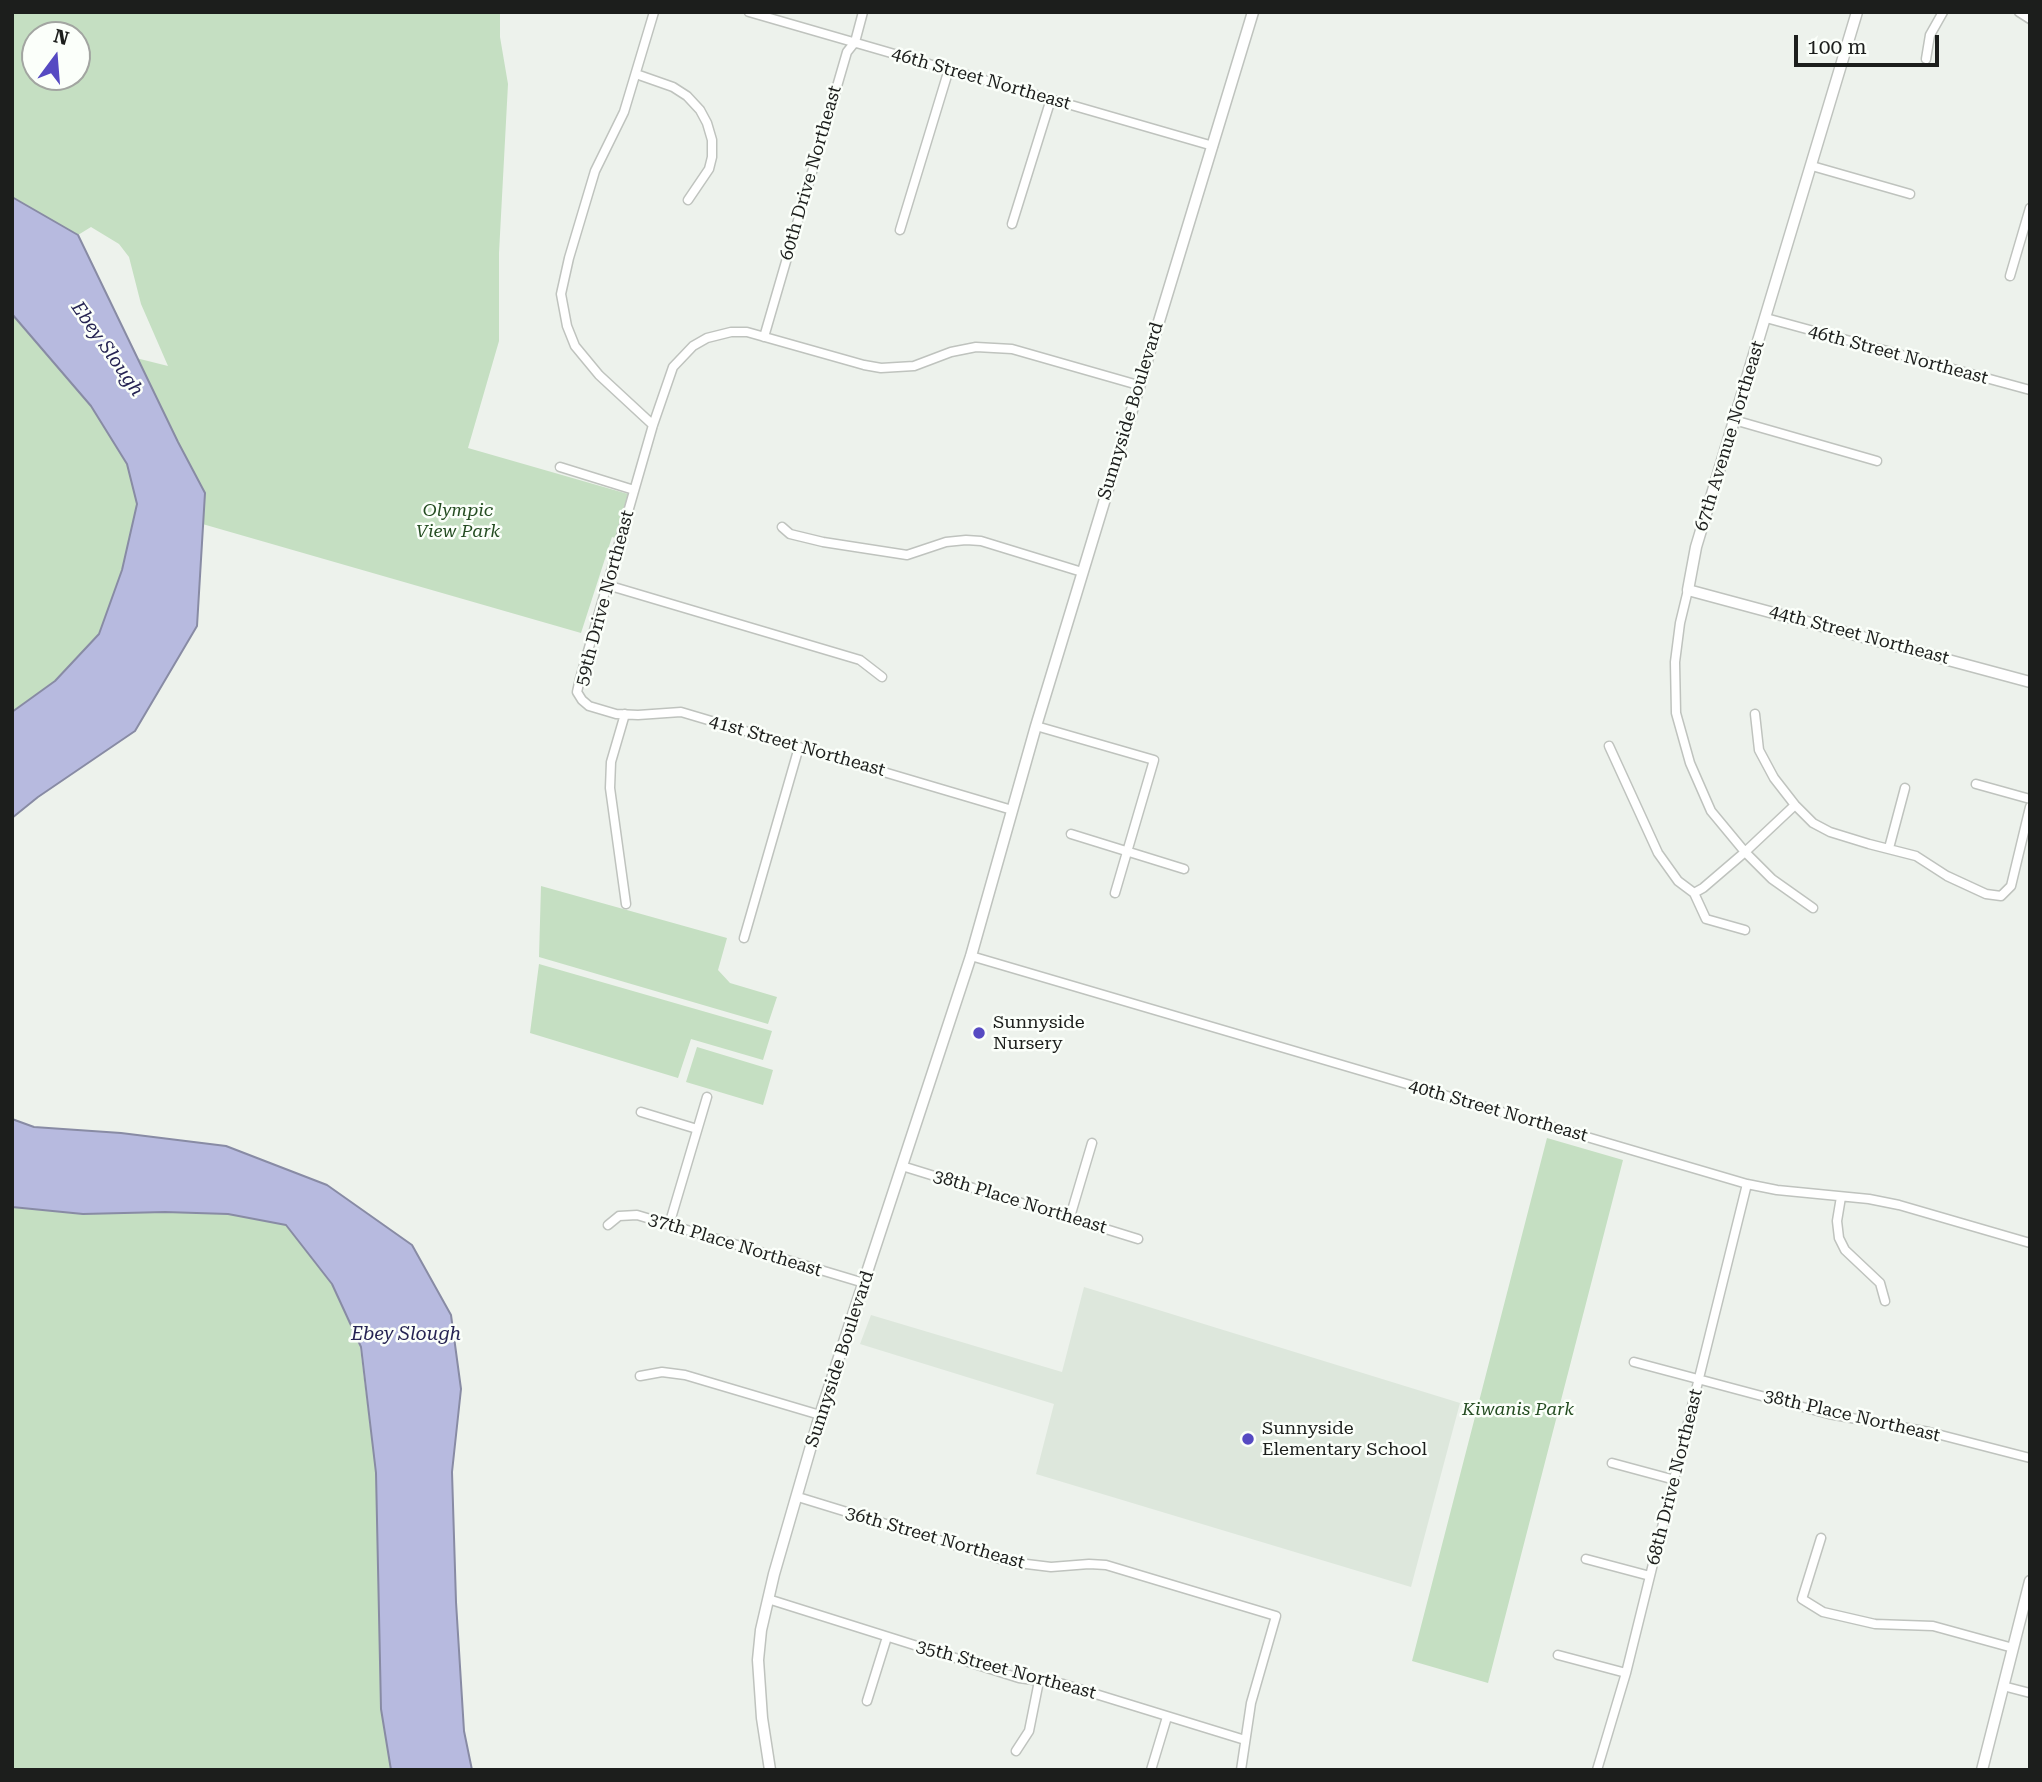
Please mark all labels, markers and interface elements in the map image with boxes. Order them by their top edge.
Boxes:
north arrow [21,21,91,91]
scale bar [1797,21,1942,65]
text: N [51,24,72,50]
text: 100 m [1807,35,1867,59]
street label: 46th Street Northeast [889,43,1073,115]
street label: 60th Drive Northeast [776,83,846,263]
water label: Ebey Slough [66,297,148,401]
street label: Sunnyside Boulevard [1094,320,1168,502]
street label: 46th Street Northeast [1806,321,1990,389]
street label: 67th Avenue Northeast [1691,338,1769,534]
park label: Olympic View Park [416,500,500,542]
street label: 59th Drive Northeast [571,508,639,688]
street label: 44th Street Northeast [1767,601,1951,669]
street label: 41st Street Northeast [706,711,888,781]
place label: Sunnyside Nursery [993,1012,1085,1054]
marker: Sunnyside Nursery [971,1025,987,1041]
street label: 40th Street Northeast [1406,1075,1590,1147]
street label: 38th Place Northeast [931,1165,1109,1239]
street label: 37th Place Northeast [646,1208,824,1282]
street label: Sunnyside Boulevard [801,1268,879,1450]
water label: Ebey Slough [351,1323,461,1345]
street label: 38th Place Northeast [1762,1385,1942,1447]
street label: 68th Drive Northeast [1643,1387,1707,1567]
park label: Kiwanis Park [1462,1399,1574,1421]
place label: Sunnyside Elementary School [1262,1418,1427,1460]
marker: Sunnyside Elementary School [1240,1431,1256,1447]
street label: 36th Street Northeast [843,1502,1027,1574]
street label: 35th Street Northeast [914,1636,1098,1704]

